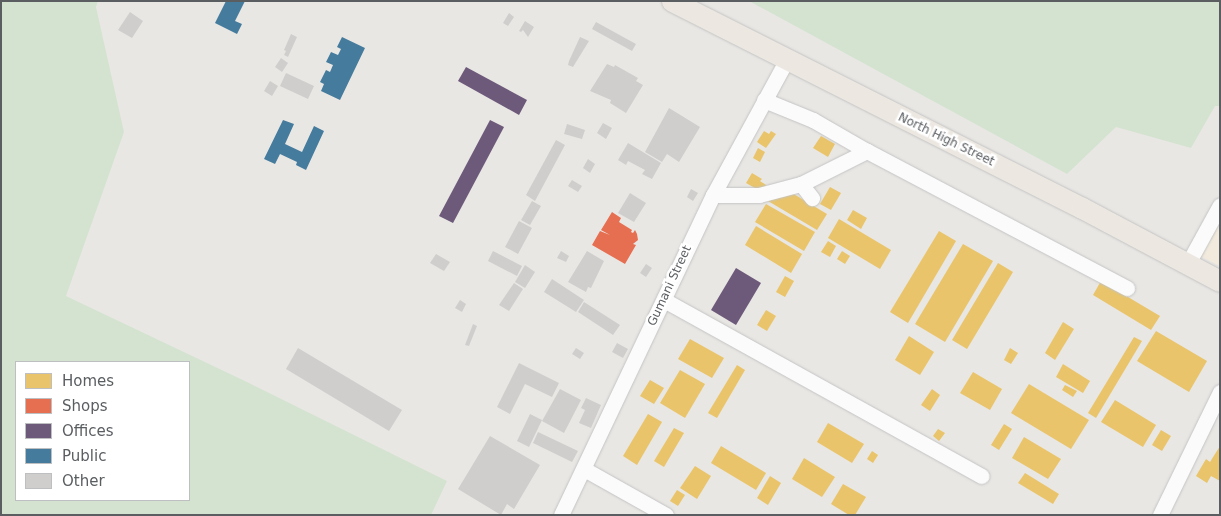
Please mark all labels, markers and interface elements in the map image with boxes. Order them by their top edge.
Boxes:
street label: North High Street [896,110,996,170]
street label: Gumani Street [645,243,695,329]
legend [15,361,190,501]
text: Homes [62,372,114,390]
text: Shops [62,397,108,415]
text: Offices [62,422,114,440]
text: Public [62,447,106,465]
text: Other [62,472,105,490]

